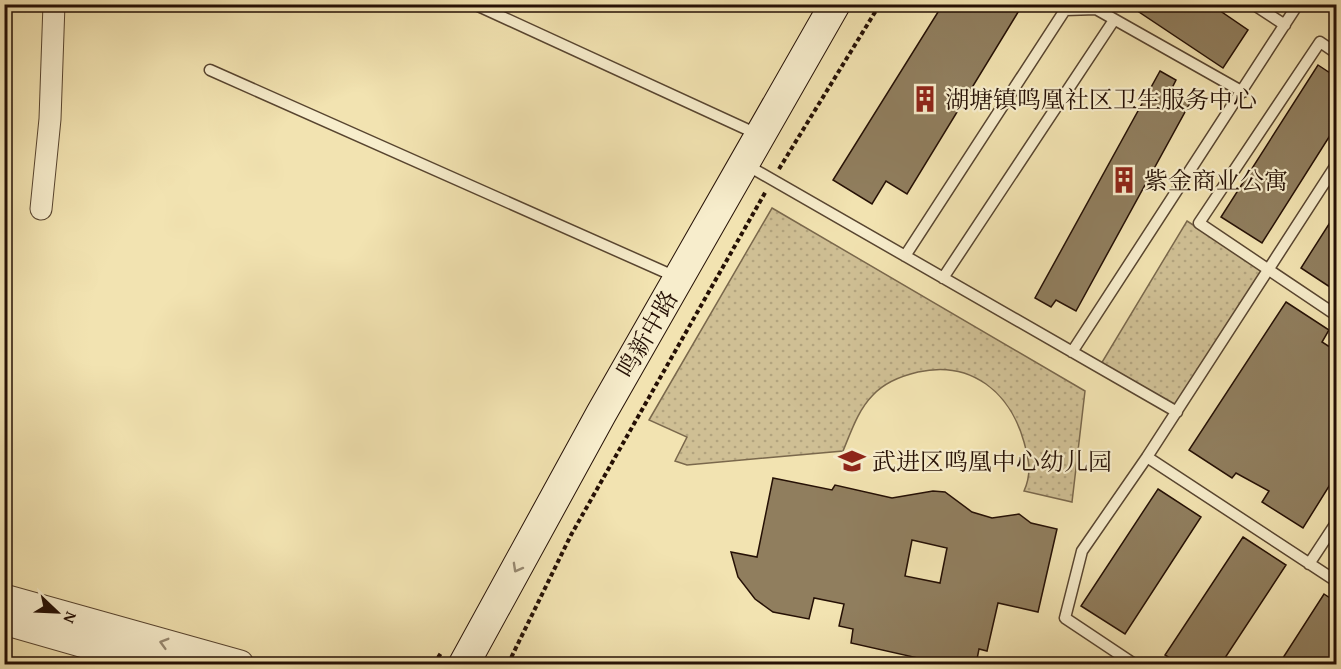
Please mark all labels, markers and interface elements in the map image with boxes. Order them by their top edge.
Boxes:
place label: 湖塘镇鸣凰社区卫生服务中心 [945,82,1257,117]
building icon: 湖塘镇鸣凰社区卫生服务中心 [910,84,940,114]
place label: 紫金商业公寓 [1144,163,1288,198]
building icon: 紫金商业公寓 [1109,165,1139,195]
street label: 鸣新中路 [608,284,686,384]
place label: 武进区鸣凰中心幼儿园 [872,444,1112,479]
school or university icon: 武进区鸣凰中心幼儿园 [837,446,867,476]
one-way arrow [513,561,524,572]
north arrow [27,582,87,642]
text: N [58,608,84,628]
one-way arrow [159,638,170,650]

